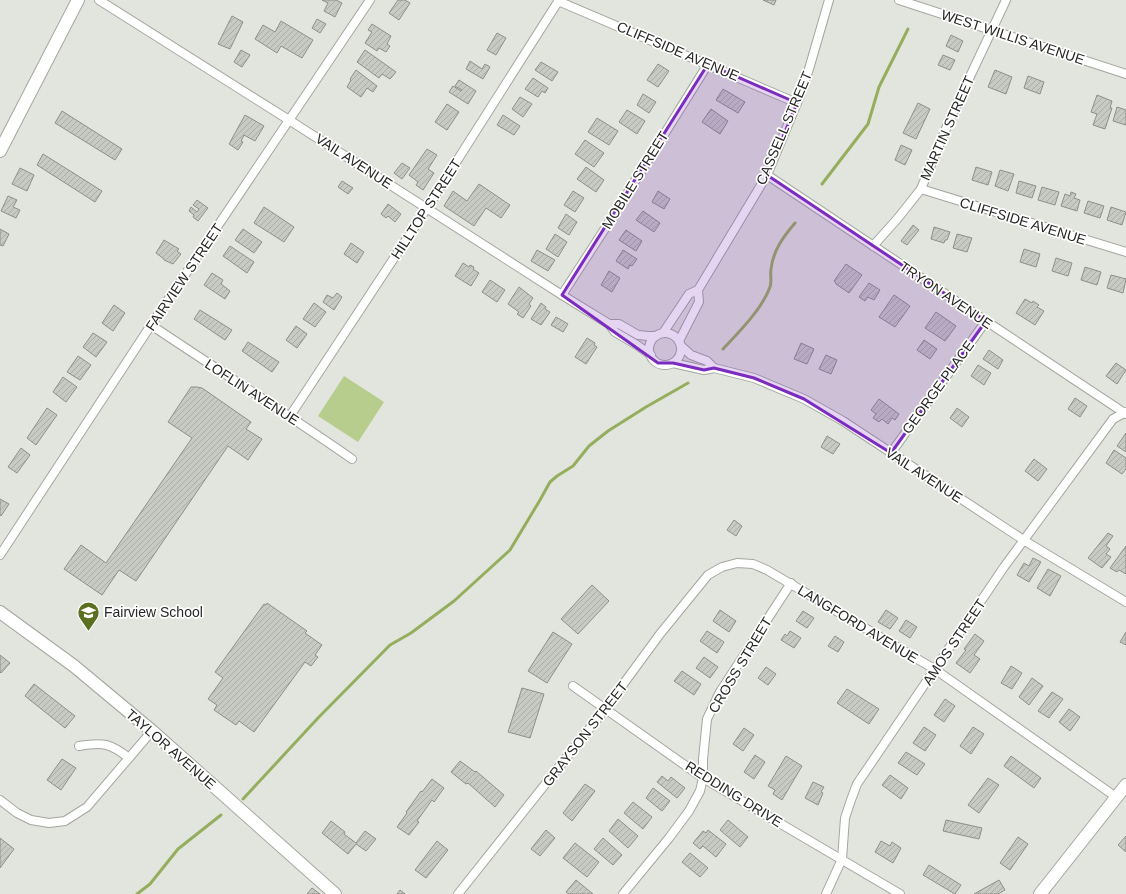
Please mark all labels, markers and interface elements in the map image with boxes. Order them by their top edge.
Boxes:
street label: WEST WILLIS AVENUE [939,6,1087,68]
street label: CLIFFSIDE AVENUE [614,18,742,84]
street label: CASSELL STREET [753,68,815,187]
street label: MARTIN STREET [917,73,977,183]
street label: MOBILE STREET [599,128,672,232]
street label: VAIL AVENUE [313,130,395,192]
street label: HILLTOP STREET [388,156,465,262]
street label: CLIFFSIDE AVENUE [958,194,1088,248]
street label: FAIRVIEW STREET [142,220,226,334]
street label: TRYON AVENUE [897,258,995,332]
street label: GEORGE PLACE [899,337,977,437]
street label: LOFLIN AVENUE [202,356,302,428]
street label: VAIL AVENUE [883,444,965,506]
street label: LANGFORD AVENUE [795,582,921,666]
street label: AMOS STREET [919,596,989,688]
school or university icon: Fairview School [76,599,102,632]
place label: Fairview School [104,604,203,620]
street label: CROSS STREET [705,614,775,716]
street label: GRAYSON STREET [539,678,631,789]
street label: TAYLOR AVENUE [123,706,219,792]
street label: REDDING DRIVE [683,758,785,830]

